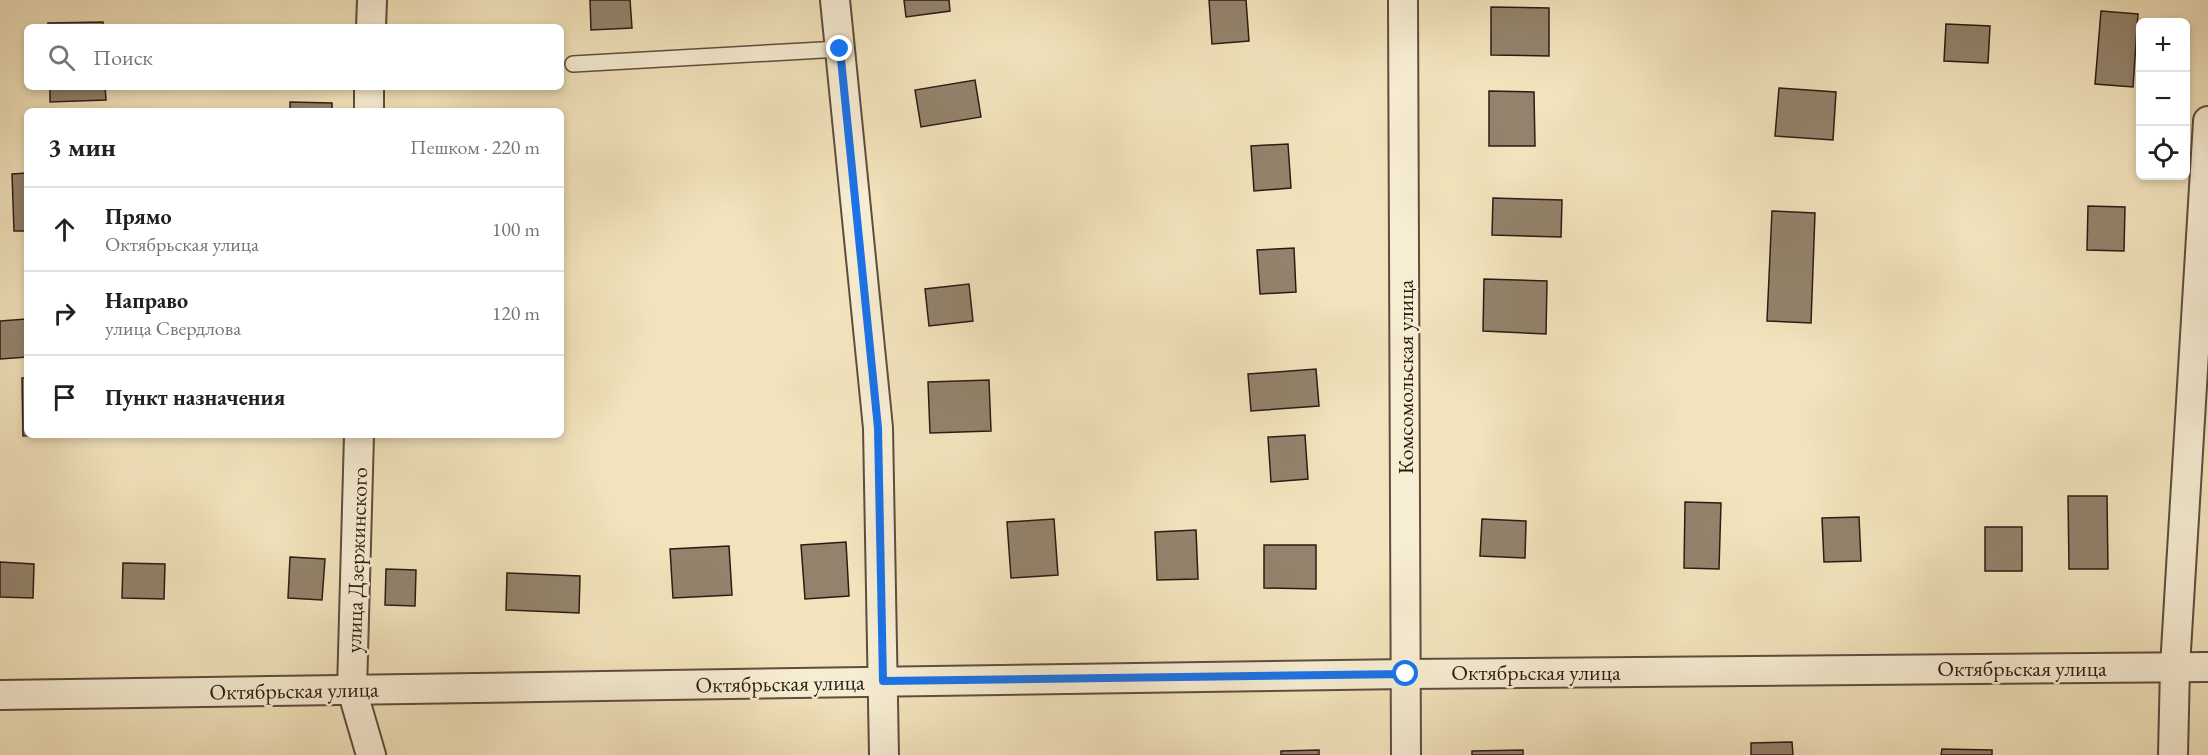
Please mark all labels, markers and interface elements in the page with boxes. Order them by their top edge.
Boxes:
map controls [2136,18,2190,180]
button: + [2136,18,2190,72]
search box [24,24,564,90]
route end [826,35,852,61]
icon: search [45,41,78,74]
text: Поиск [93,43,153,72]
button: − [2136,72,2190,126]
button: locate [2136,126,2190,180]
text: 3 мин [48,130,116,164]
text: Пешком · 220 m [410,134,540,160]
text: Прямо [105,202,172,231]
icon: ahead [48,213,81,246]
text: 100 m [492,216,540,242]
text: Октябрьская улица [105,231,259,257]
street label: Комсомольская улица [1391,280,1420,474]
text: Направо [105,286,188,315]
icon: right [48,297,81,330]
text: 120 m [492,300,540,326]
text: улица Свердлова [105,315,241,341]
icon: arrive [48,381,81,414]
text: Пункт назначения [105,383,285,412]
street label: улица Дзержинского [339,467,374,653]
street label: Октябрьская улица [1937,654,2107,683]
street label: Октябрьская улица [1451,658,1621,687]
route start [1392,660,1418,686]
street label: Октябрьская улица [695,668,865,699]
street label: Октябрьская улица [209,675,379,706]

